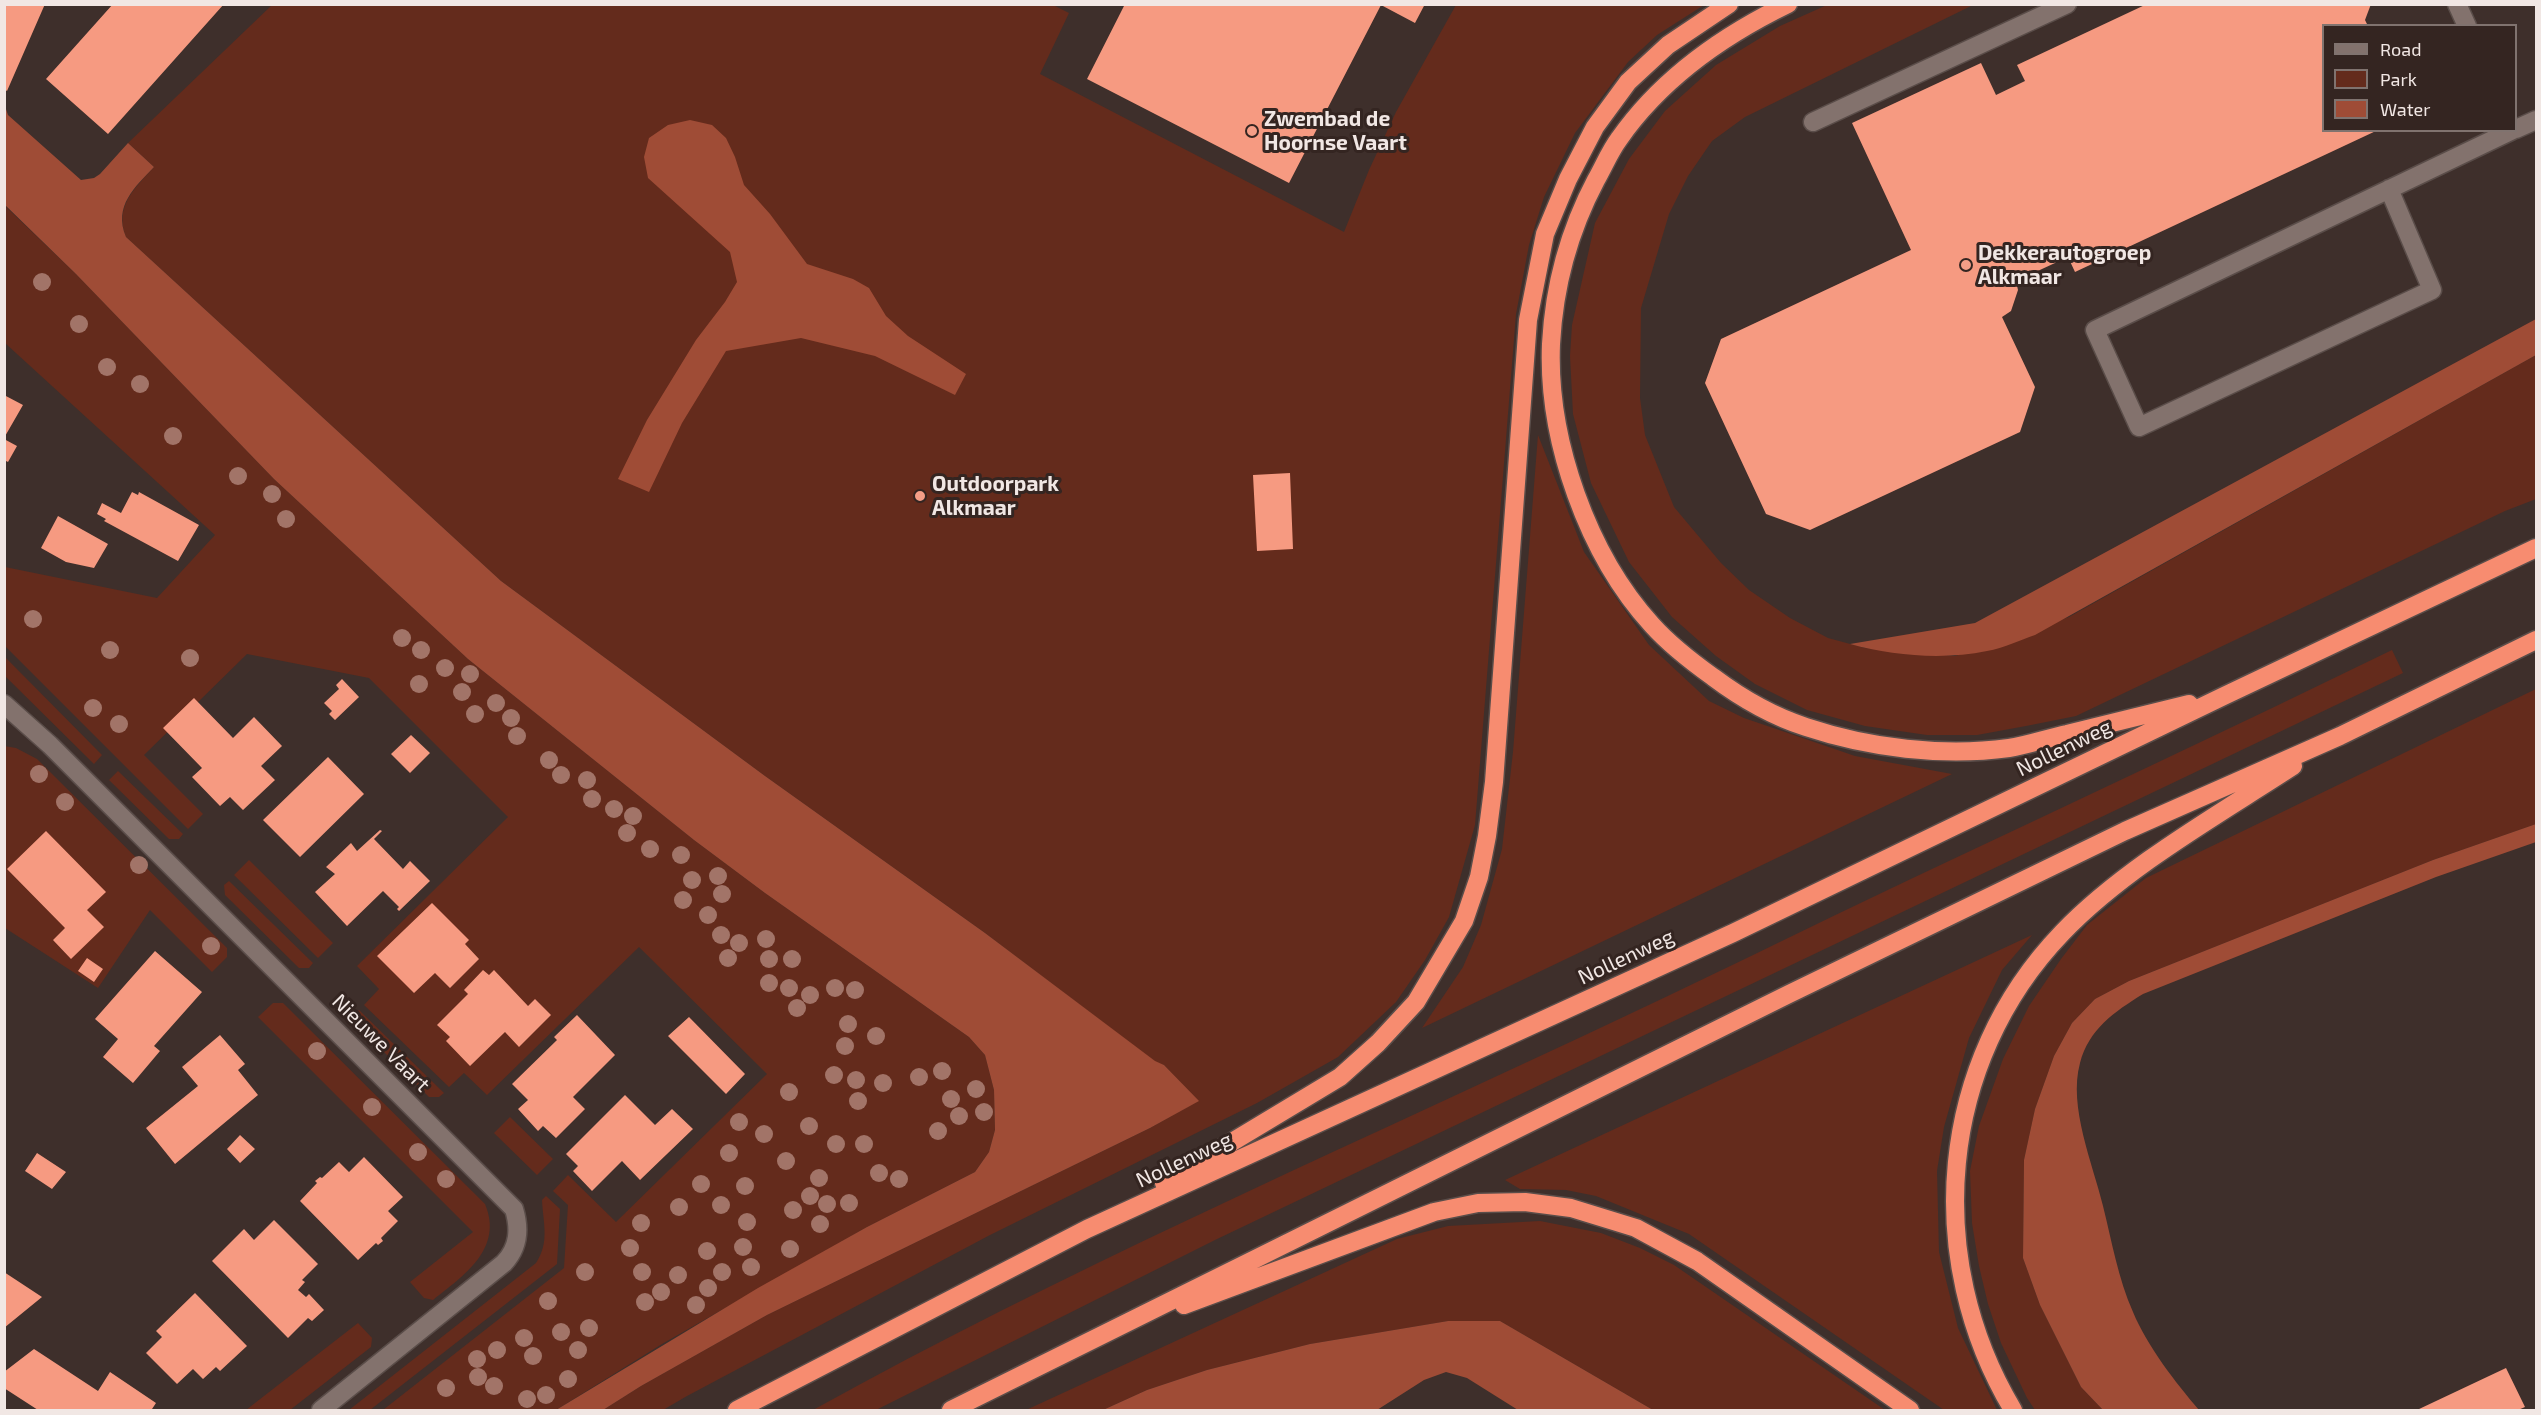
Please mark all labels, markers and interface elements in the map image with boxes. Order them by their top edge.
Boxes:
legend [2322,24,2517,132]
text: Road [2380,38,2421,60]
text: Park [2380,68,2417,90]
text: Water [2380,98,2430,120]
place label: Zwembad de Hoornse Vaart [1264,106,1407,156]
marker: Zwembad de Hoornse Vaart [1245,124,1259,138]
place label: Dekkerautogroep Alkmaar [1978,240,2151,290]
marker: Dekkerautogroep Alkmaar [1959,258,1973,272]
place label: Outdoorpark Alkmaar [932,471,1059,521]
marker: Outdoorpark Alkmaar [913,489,927,503]
street label: Nollenweg [2012,714,2116,782]
street label: Nollenweg [1574,924,1678,990]
street label: Nieuwe Vaart [327,989,435,1097]
street label: Nollenweg [1132,1127,1236,1193]

